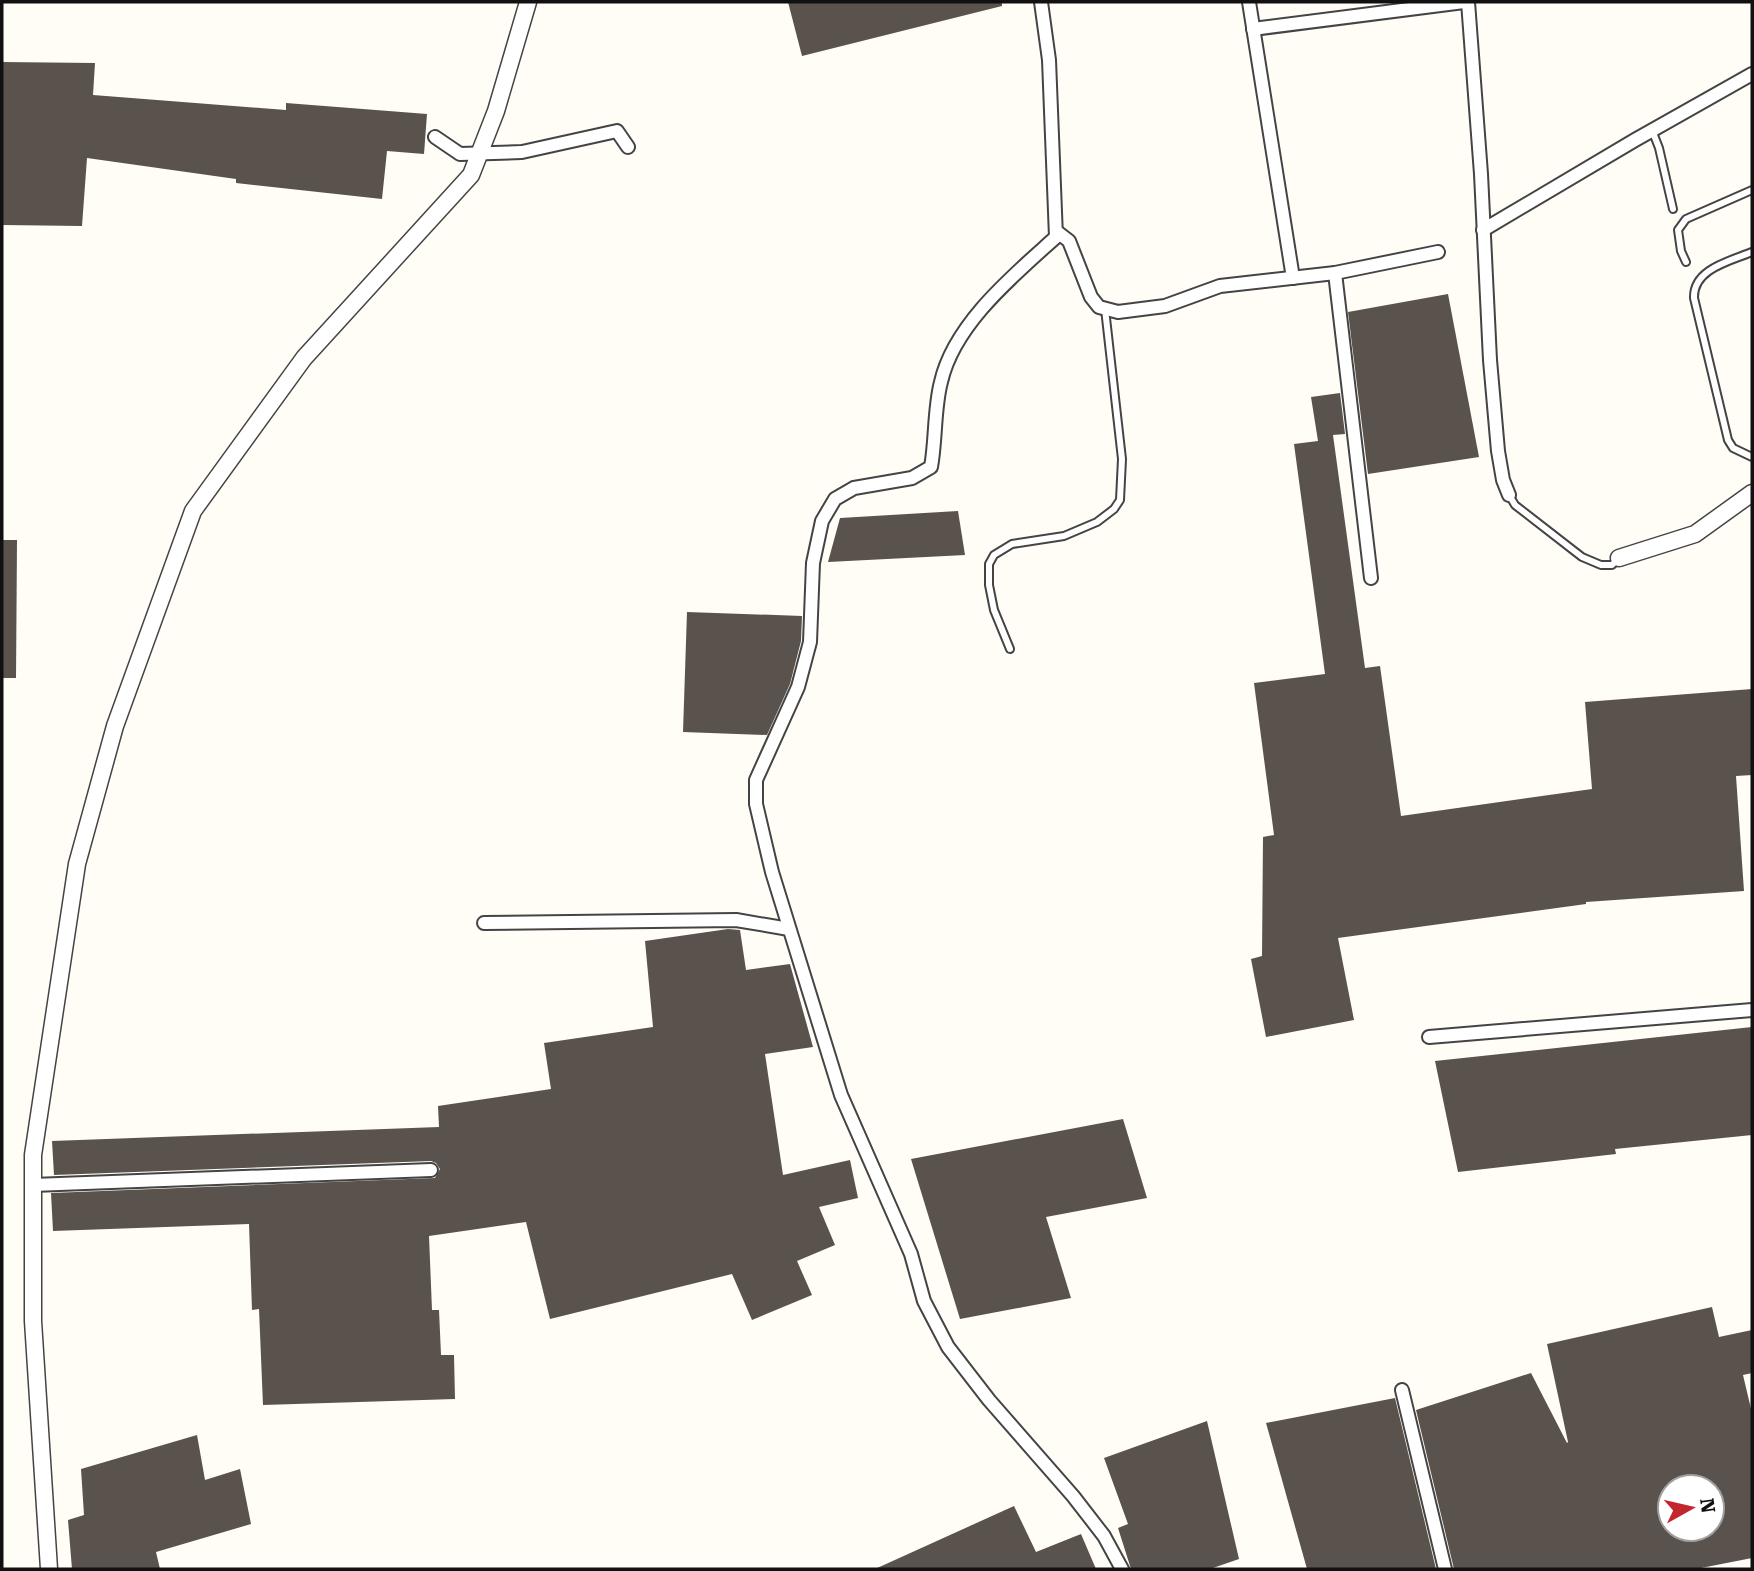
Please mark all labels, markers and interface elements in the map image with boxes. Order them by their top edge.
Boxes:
north arrow [1656,1473,1726,1543]
text: N [1695,1497,1720,1515]

